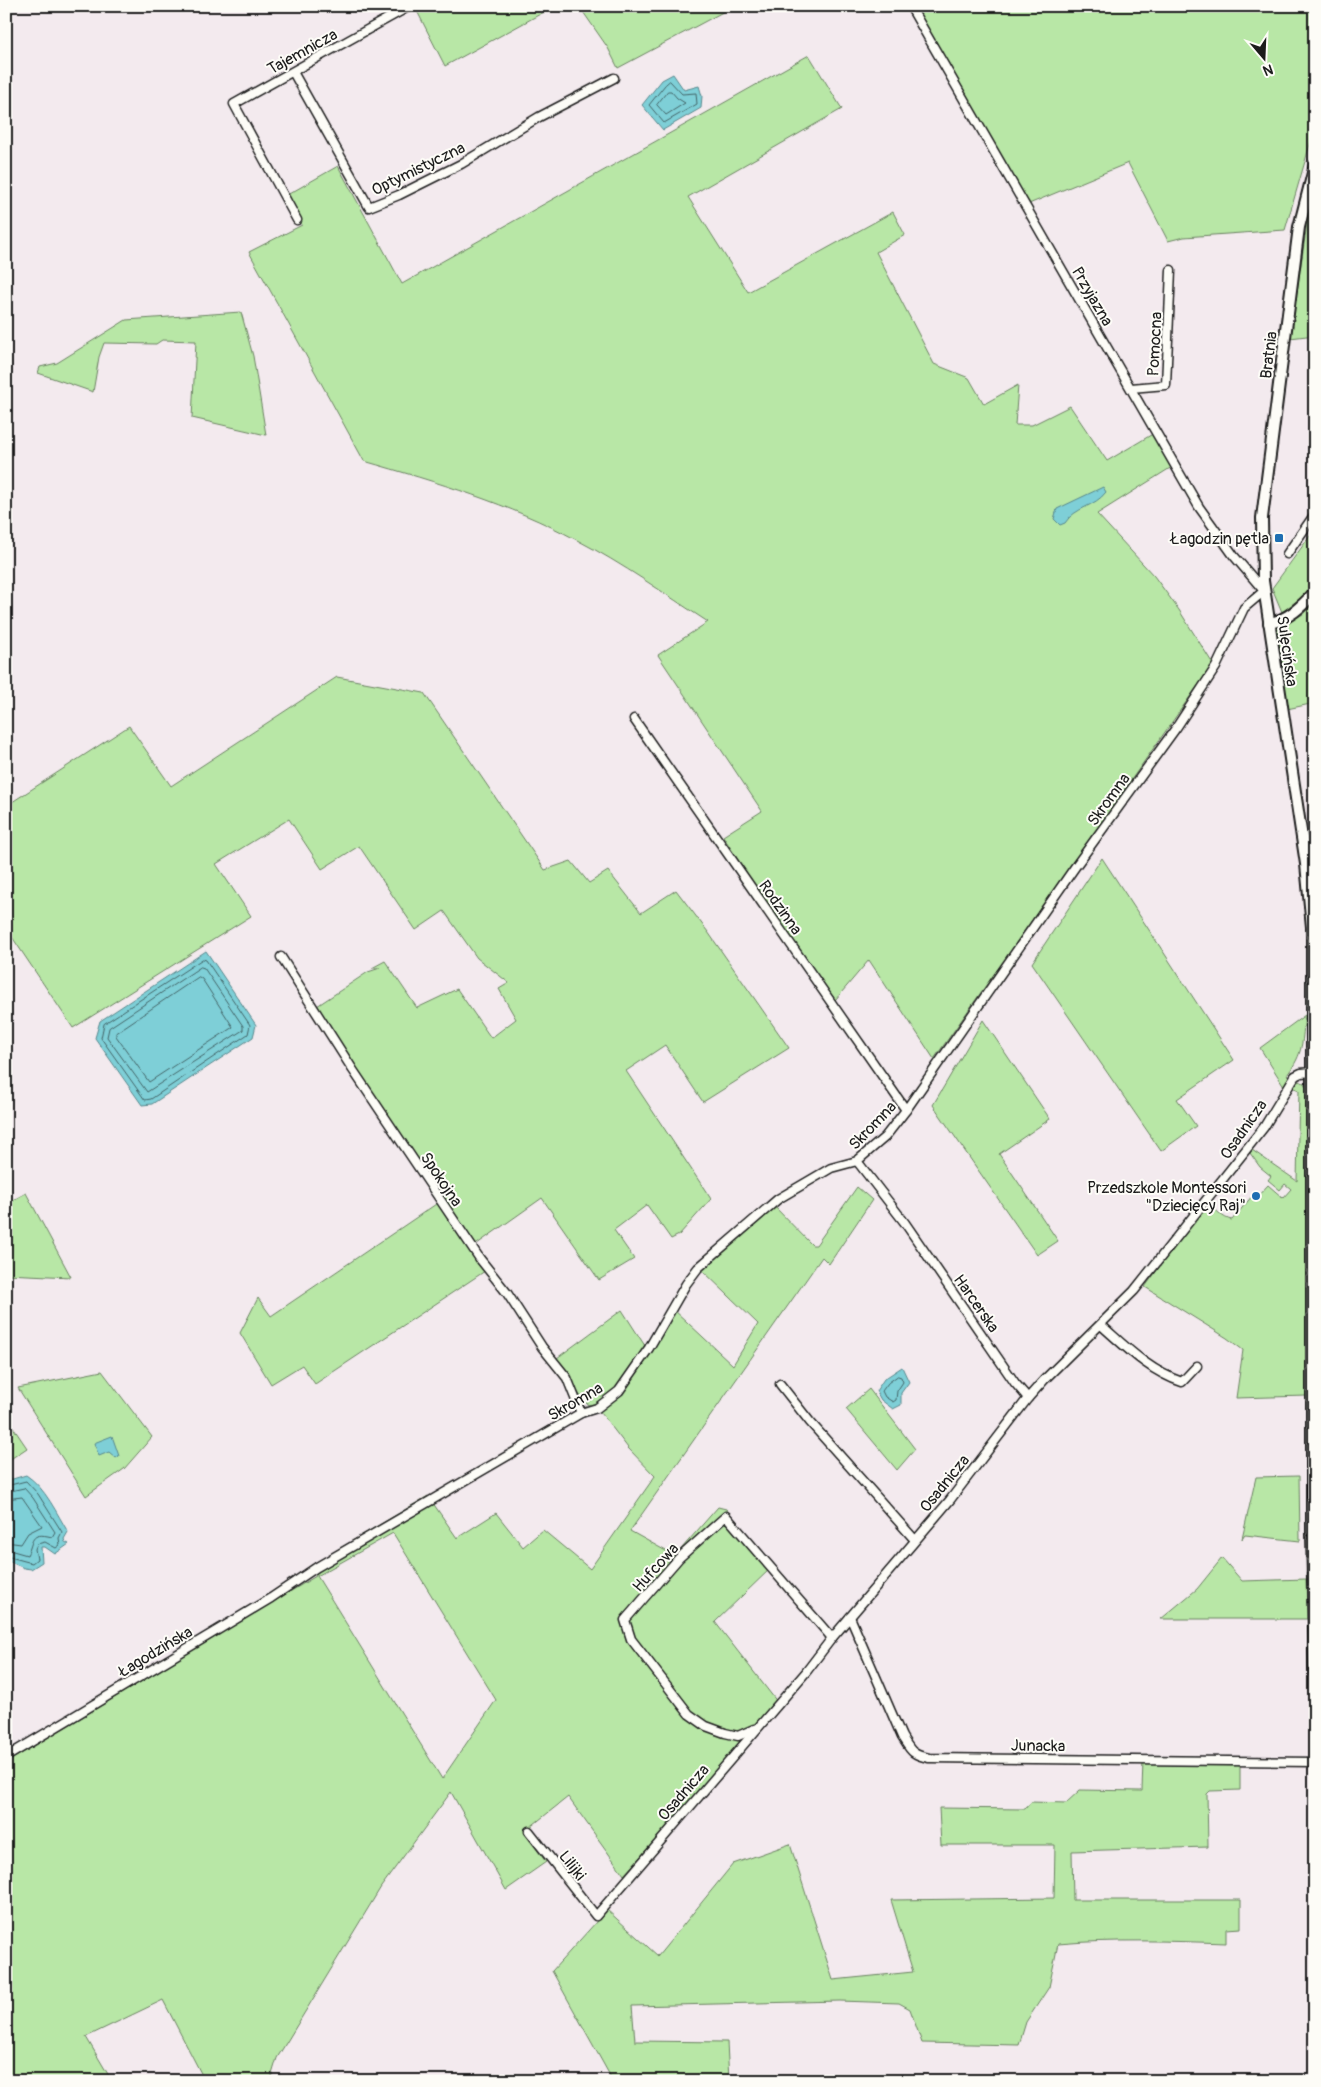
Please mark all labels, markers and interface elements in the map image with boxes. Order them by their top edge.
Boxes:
street label: Tajemnicza [264,25,341,79]
north arrow [1238,32,1288,82]
text: N [1261,60,1275,79]
street label: Optymistyczna [368,138,468,200]
street label: Przyjazna [1067,263,1117,330]
street label: Pomocna [1143,311,1167,377]
street label: Bratnia [1256,330,1282,380]
place label: Łagodzin pętla [1170,529,1269,549]
marker: Łagodzin pętla [1273,532,1285,544]
street label: Sulęcińska [1272,615,1302,688]
street label: Skromna [1083,769,1135,830]
street label: Rodzinna [754,876,806,939]
street label: Osadnicza [1216,1096,1272,1163]
street label: Skromna [845,1097,901,1154]
street label: Spokojna [416,1149,466,1210]
place label: Przedszkole Montessori "Dziecięcy Raj" [1087,1178,1246,1216]
marker: Przedszkole Montessori "Dziecięcy Raj" [1250,1190,1262,1202]
street label: Harcerska [949,1271,1003,1336]
street label: Skromna [544,1378,607,1426]
street label: Osadnicza [915,1451,974,1517]
street label: Hufcowa [628,1539,683,1596]
street label: Łagodzińska [114,1622,196,1682]
street label: Junacka [1011,1736,1065,1756]
street label: Osadnicza [654,1760,714,1825]
street label: Lilijki [554,1847,590,1885]

